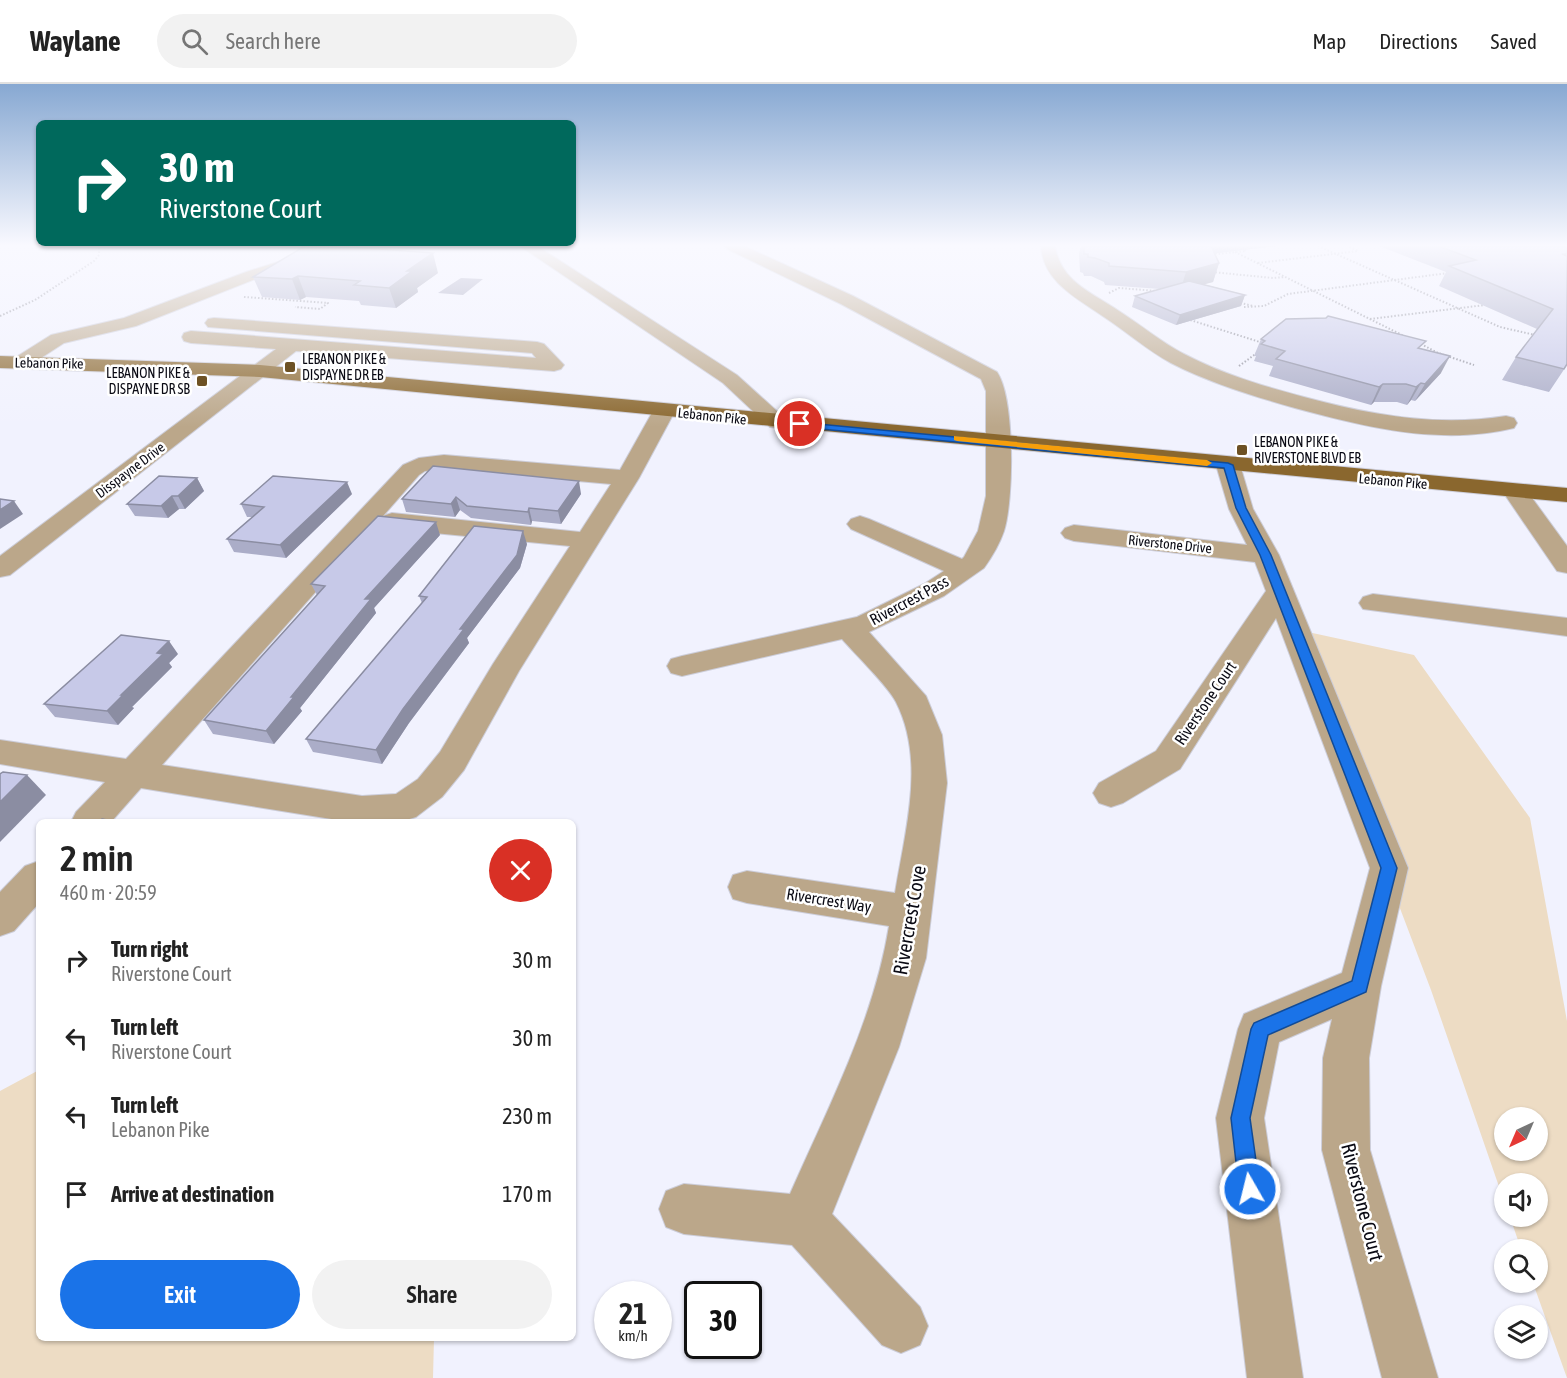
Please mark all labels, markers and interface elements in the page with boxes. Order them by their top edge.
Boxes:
search box [157,14,577,68]
text: Waylane [30,25,121,57]
icon: search [178,25,211,58]
text: Search here [226,28,321,54]
text: Map [1312,29,1346,53]
text: Directions [1379,29,1458,53]
text: Saved [1491,29,1537,53]
text: 30 m [159,143,234,191]
icon: right [60,144,138,222]
text: Riverstone Court [159,193,322,224]
place label: LEBANON PIKE & DISPAYNE DR EB [302,351,387,383]
street label: Lebanon Pike [14,354,84,372]
marker: LEBANON PIKE & DISPAYNE DR EB [283,360,297,374]
place label: LEBANON PIKE & DISPAYNE DR SB [106,365,191,397]
marker: LEBANON PIKE & DISPAYNE DR SB [195,374,209,388]
pin [774,398,825,449]
street label: Lebanon Pike [677,404,747,428]
icon: arrive [783,407,816,440]
place label: LEBANON PIKE & RIVERSTONE BLVD EB [1254,434,1361,466]
street label: Disspayne Drive [92,439,168,501]
marker: LEBANON PIKE & RIVERSTONE BLVD EB [1235,443,1249,457]
street label: Lebanon Pike [1358,470,1428,492]
street label: Riverstone Drive [1127,532,1213,556]
street label: Rivercrest Pass [866,572,952,628]
street label: Riverstone Court [1171,658,1240,748]
text: 2 min [60,837,134,879]
button: close [489,839,552,902]
street label: Rivercrest Cove [888,863,930,977]
text: 460 m · 20:59 [60,881,157,904]
street label: Rivercrest Way [785,884,873,917]
text: Turn right [111,936,188,962]
icon: right [60,944,93,977]
text: 30 m [512,947,552,973]
text: Riverstone Court [111,962,232,985]
text: Turn left [111,1014,178,1040]
icon: left [60,1022,93,1055]
text: 30 m [512,1025,552,1051]
text: Riverstone Court [111,1040,232,1063]
text: Turn left [111,1092,178,1118]
icon: left [60,1100,93,1133]
text: 230 m [502,1103,552,1129]
north arrow [1494,1107,1548,1161]
map controls [1494,1107,1548,1359]
text: Lebanon Pike [111,1118,210,1141]
street label: Riverstone Court [1337,1141,1389,1264]
position arrow [1218,1157,1282,1221]
button: sound [1494,1173,1548,1227]
icon: arrive [60,1178,93,1211]
text: Arrive at destination [111,1181,274,1207]
text: 170 m [502,1181,552,1207]
button: search [1494,1239,1548,1293]
button: Exit [60,1260,300,1329]
button: Share [312,1260,552,1329]
speed limit sign: 30 [684,1281,762,1359]
text: 21 [619,1296,647,1330]
button: layers [1494,1305,1548,1359]
text: km/h [618,1327,648,1344]

